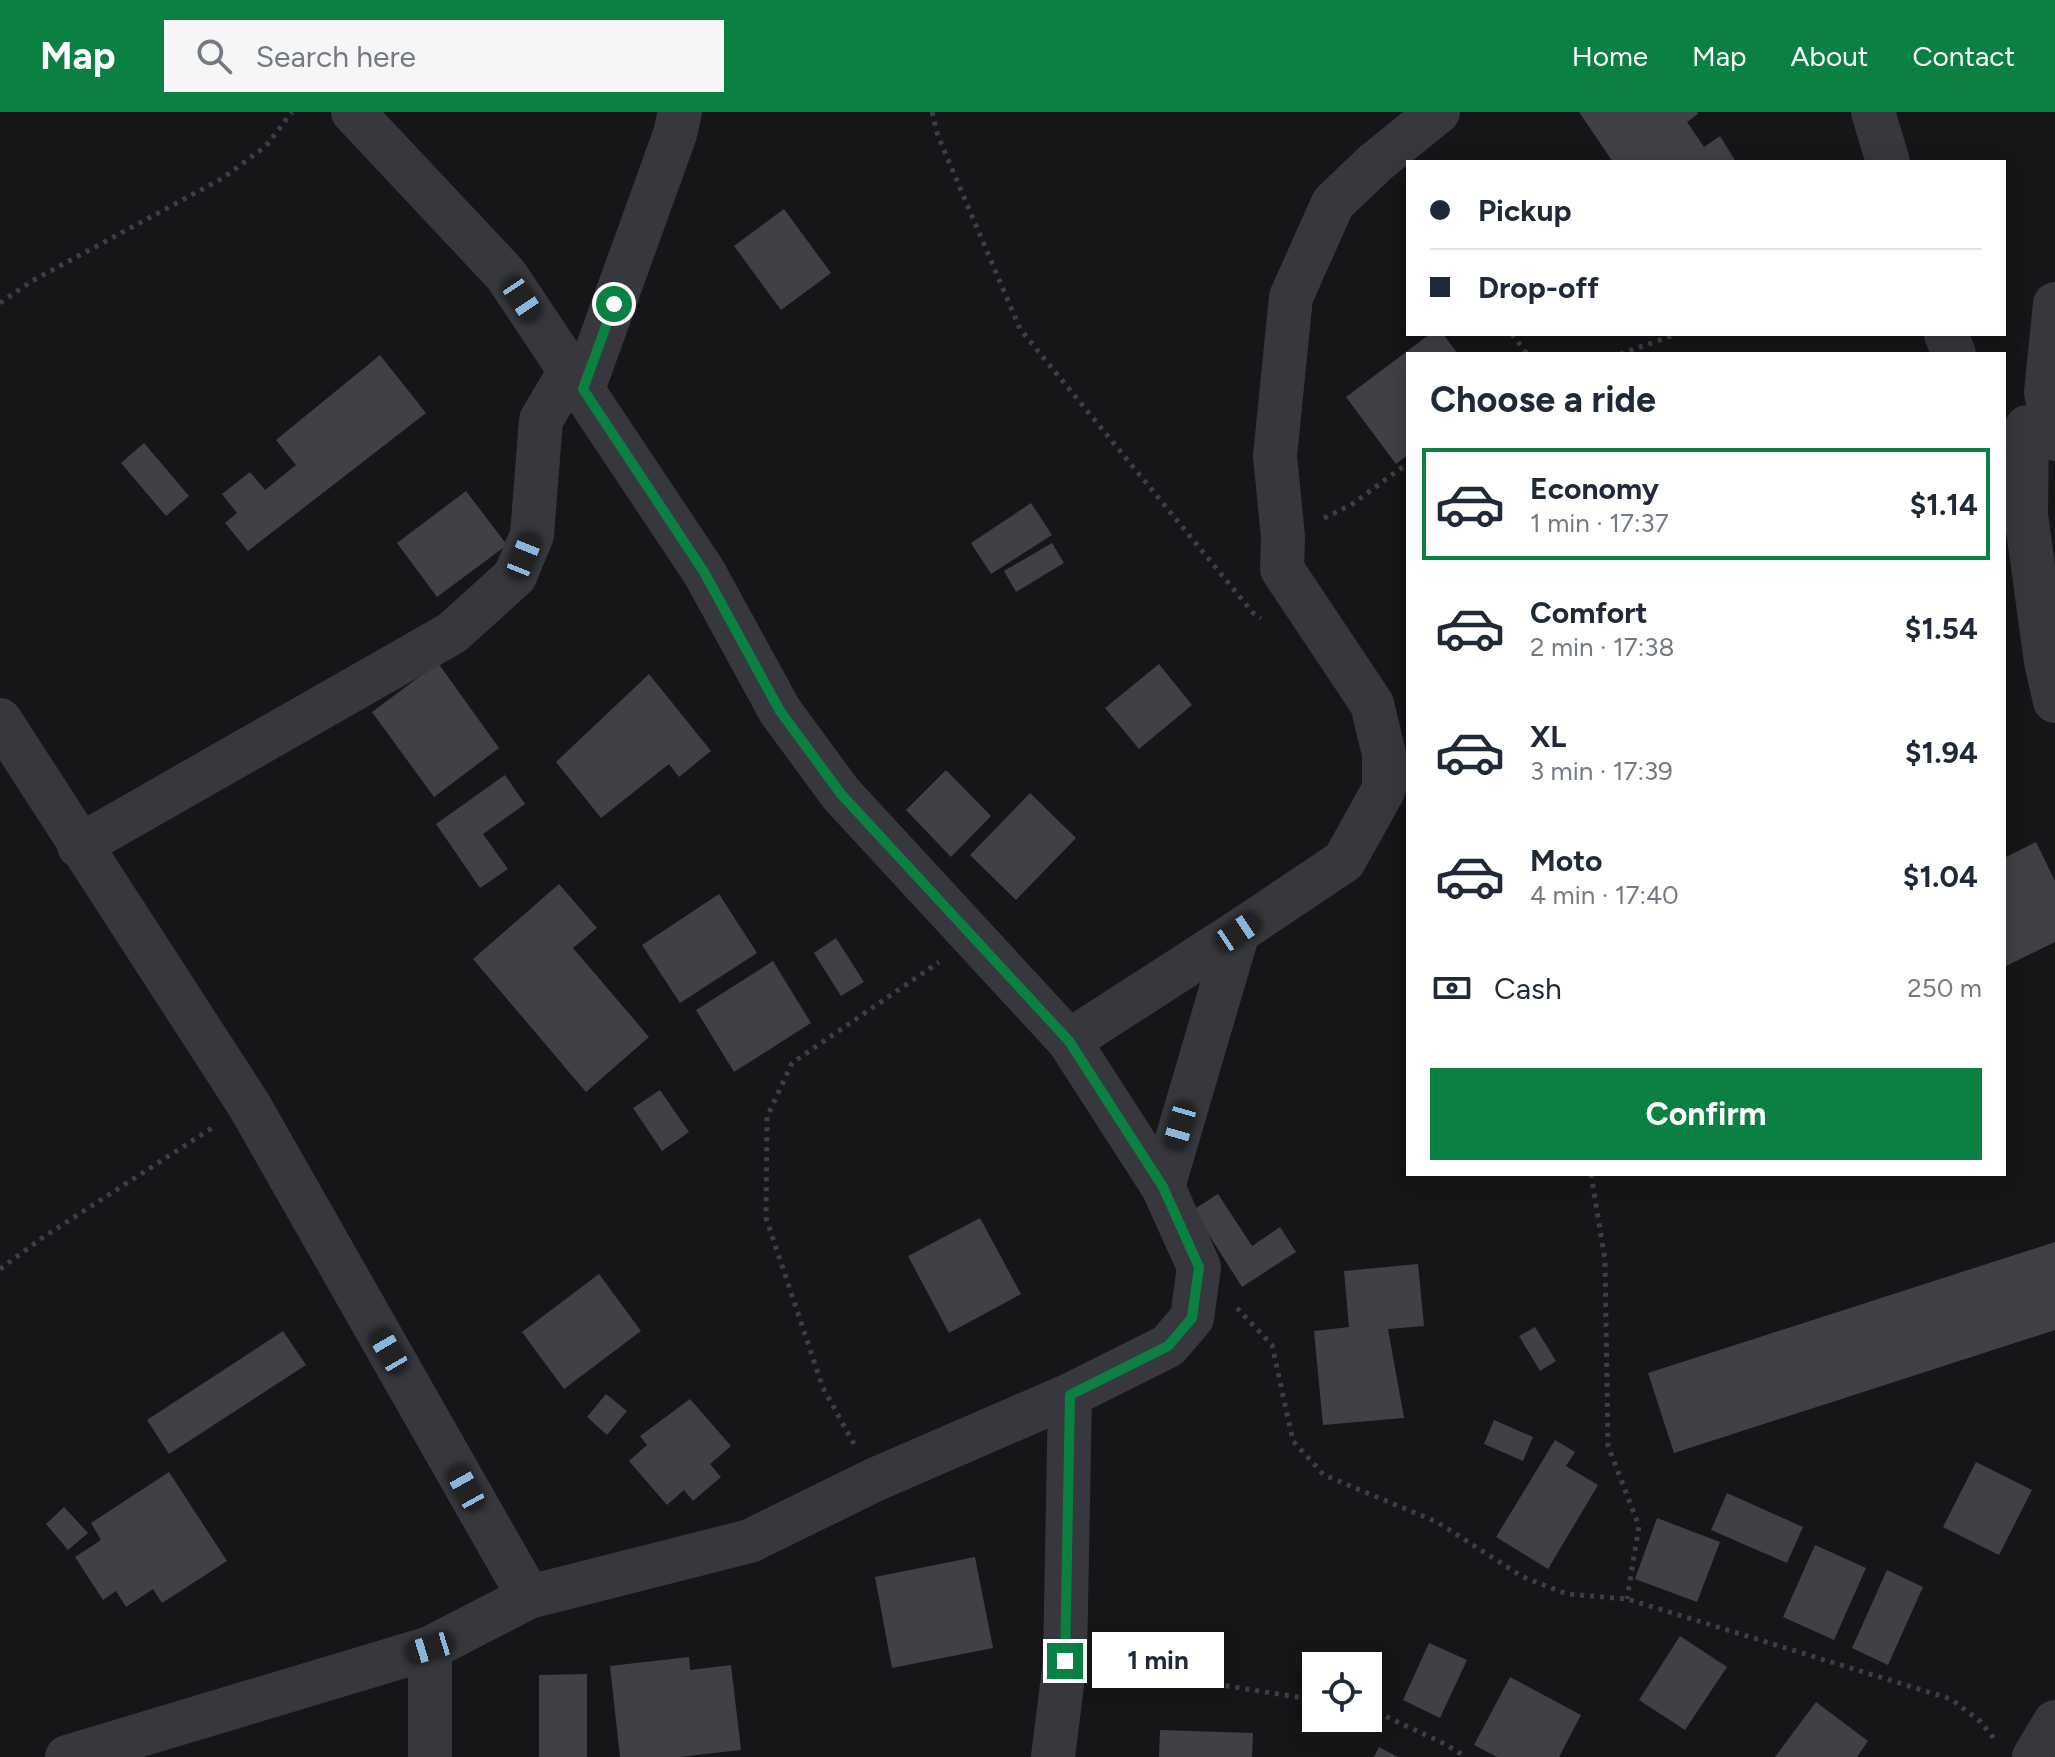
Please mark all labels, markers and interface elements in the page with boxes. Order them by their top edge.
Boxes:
search box [164,20,724,92]
text: Map [40,33,116,79]
icon: search [192,34,236,78]
text: Search here [256,38,416,75]
text: Home [1572,39,1648,73]
text: Map [1692,39,1747,73]
text: About [1791,39,1868,73]
text: Contact [1912,39,2015,73]
text: Pickup [1478,192,1572,229]
text: Drop-off [1478,269,1599,306]
car [499,272,545,326]
route start [596,286,632,322]
text: Choose a ride [1430,378,1656,421]
icon: car [1434,468,1506,540]
text: Economy [1530,470,1659,507]
text: $1.14 [1910,486,1978,523]
text: 1 min · 17:37 [1530,507,1669,539]
car [504,529,544,583]
icon: car [1434,592,1506,664]
text: Comfort [1530,594,1648,631]
text: $1.54 [1905,610,1978,647]
text: 2 min · 17:38 [1530,631,1674,663]
icon: car [1434,716,1506,788]
text: XL [1530,718,1566,755]
text: $1.94 [1905,734,1978,771]
text: 3 min · 17:39 [1530,755,1673,787]
icon: car [1434,840,1506,912]
text: Moto [1530,842,1602,879]
text: $1.04 [1903,858,1978,895]
text: 4 min · 17:40 [1530,879,1679,911]
car [1211,909,1265,955]
icon: cash [1430,966,1474,1010]
text: Cash [1494,970,1562,1007]
text: 250 m [1907,972,1982,1004]
button: Confirm [1430,1068,1982,1160]
car [1162,1100,1198,1152]
car [367,1324,411,1378]
car [444,1461,488,1515]
car [404,1630,456,1666]
callout: 1 min [1093,1633,1225,1689]
route end [1047,1643,1083,1679]
text: 1 min [1127,1644,1189,1676]
map controls [1302,1652,1382,1732]
button: locate [1302,1652,1382,1732]

